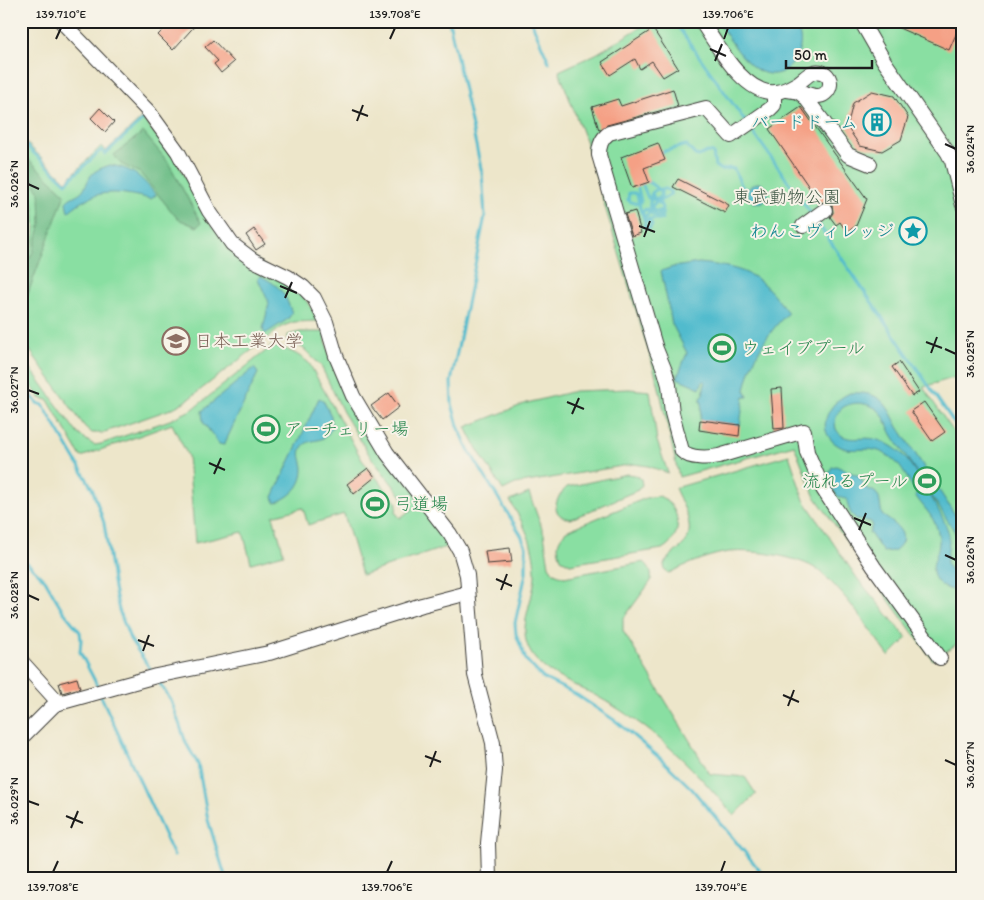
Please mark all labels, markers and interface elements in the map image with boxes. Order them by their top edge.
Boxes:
text: 139.710°E [36,7,87,21]
text: 139.708°E [369,7,421,21]
text: 139.706°E [702,7,754,21]
scale bar [786,38,873,70]
text: 50 m [794,46,827,64]
building icon: バードドーム [862,107,892,137]
place label: バードドーム [751,111,858,133]
text: 36.024°N [963,125,977,173]
text: 36.026°N [7,160,21,208]
park label: 東武動物公園 [733,186,841,208]
place icon: わんこヴィレッジ [898,216,928,246]
place label: わんこヴィレッジ [750,220,894,242]
school or university icon: 日本工業大学 [161,326,191,356]
place label: 日本工業大学 [195,330,303,352]
text: 36.025°N [963,330,977,378]
sports icon: ウェイブプール [707,333,737,363]
place label: ウェイブプール [741,337,865,359]
text: 36.027°N [7,366,21,414]
sports icon: アーチェリー場 [251,414,281,444]
place label: アーチェリー場 [285,418,408,440]
sports icon: 流れるプール [912,466,942,496]
place label: 流れるプール [802,470,908,492]
sports icon: 弓道場 [360,489,390,519]
place label: 弓道場 [394,493,448,515]
text: 36.026°N [963,536,977,584]
text: 36.028°N [7,571,21,619]
text: 36.027°N [963,741,977,789]
text: 36.029°N [7,777,21,825]
text: 139.708°E [27,880,79,894]
text: 139.706°E [361,880,413,894]
text: 139.704°E [695,880,747,894]

